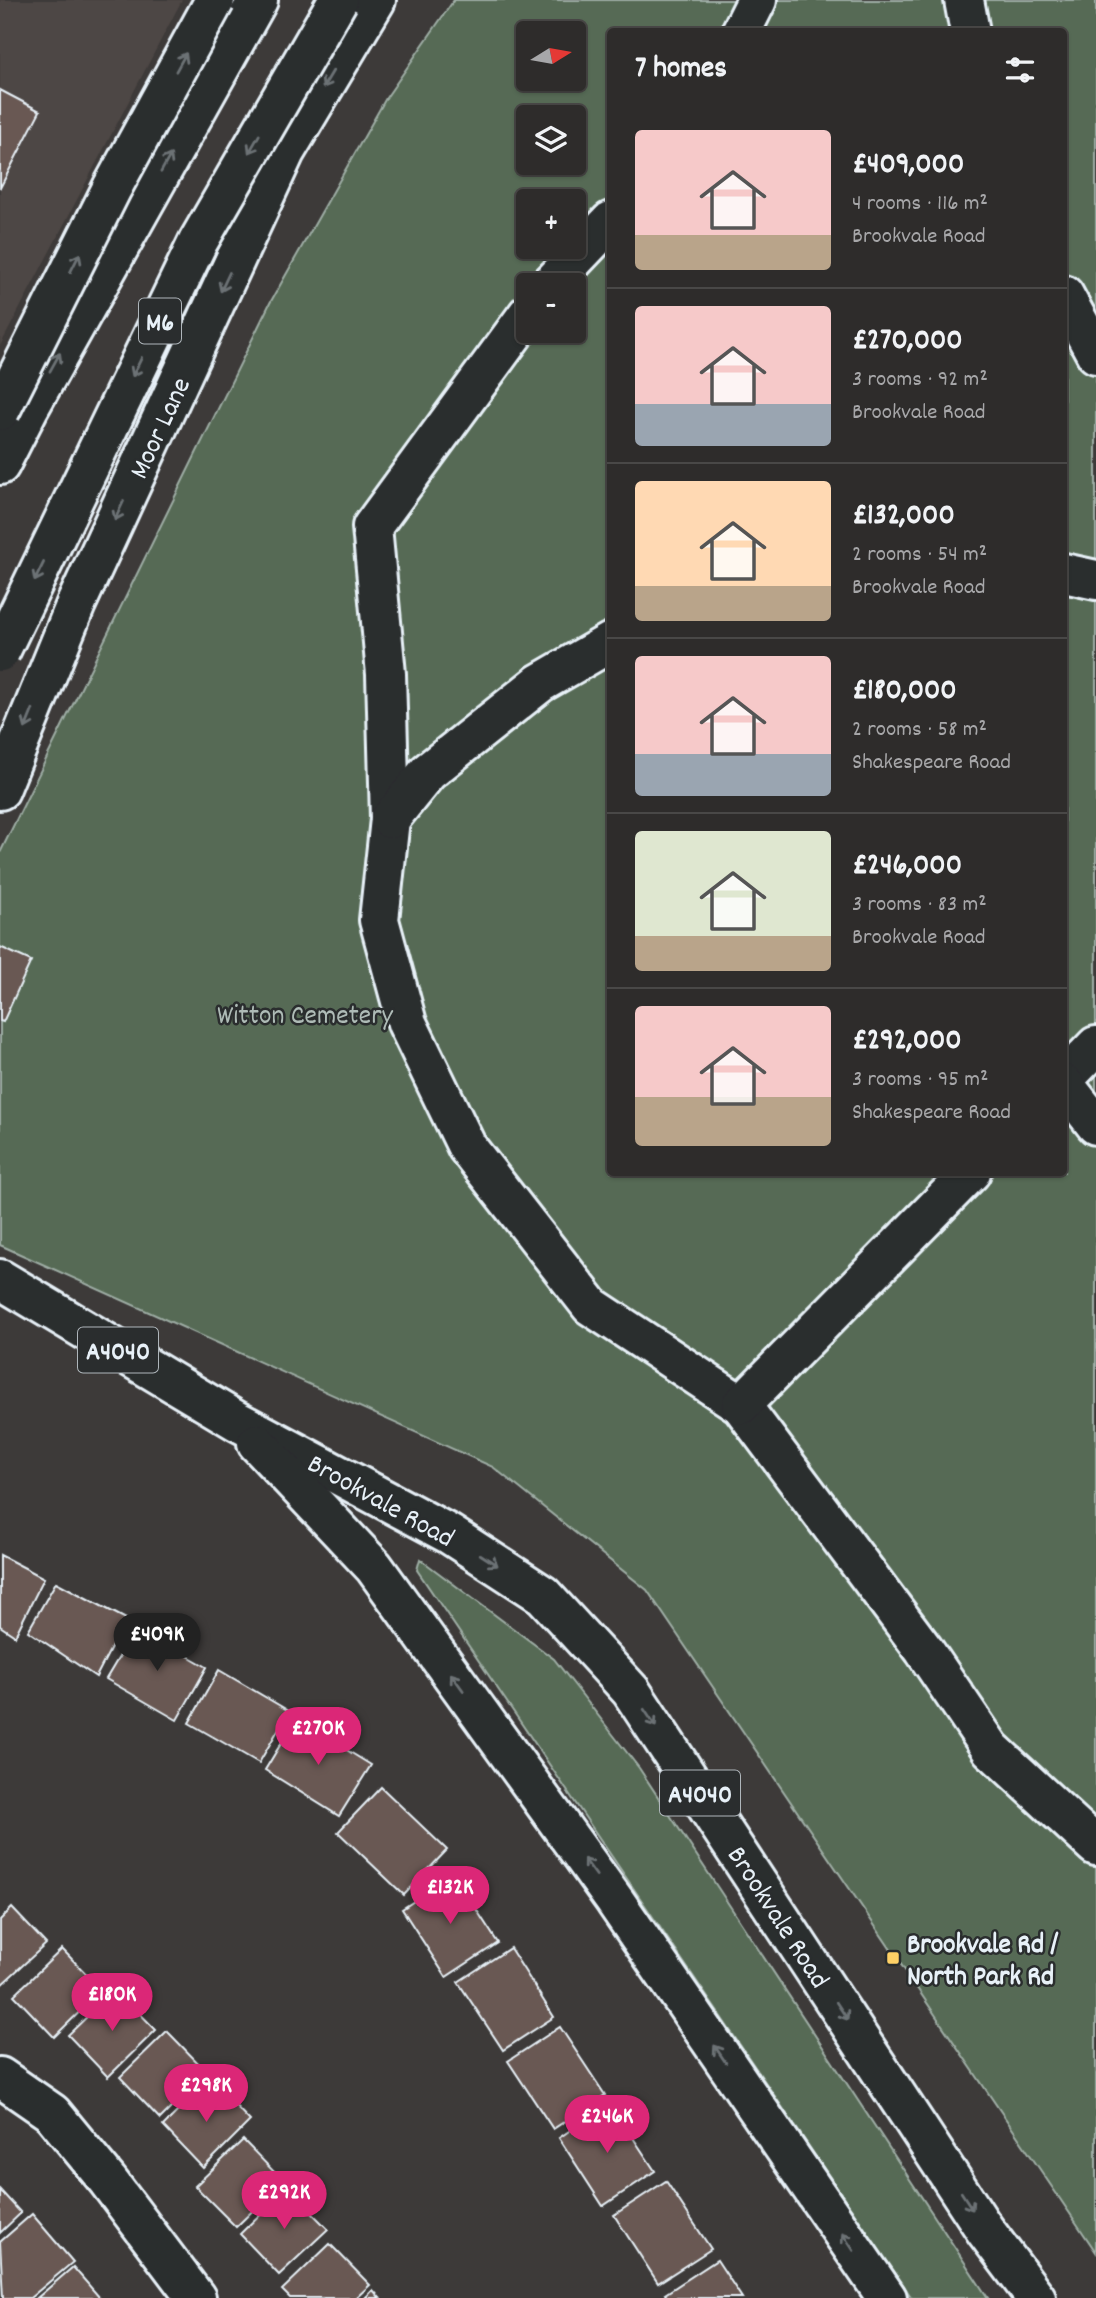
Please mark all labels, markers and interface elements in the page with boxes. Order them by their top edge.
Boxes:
north arrow [516,21,586,91]
map controls [516,21,586,343]
text: 7 homes [635,49,727,92]
icon: filters [1001,51,1039,89]
one-way arrow [175,52,188,73]
one-way arrow [321,69,335,89]
button: layers [516,105,586,175]
one-way arrow [247,134,261,154]
text: £409,000 [852,145,964,188]
one-way arrow [159,154,173,174]
icon: home [691,158,775,242]
text: 4 rooms · 116 m² [852,188,988,221]
button: + [516,189,586,259]
text: Brookvale Road [852,221,986,254]
one-way arrow [68,253,82,274]
one-way arrow [218,271,231,292]
button: − [516,273,586,343]
road number: M6 [139,298,181,344]
text: £270,000 [852,321,963,364]
icon: home [691,334,775,418]
one-way arrow [49,352,62,373]
one-way arrow [130,356,144,377]
text: 3 rooms · 92 m² [852,364,988,397]
street label: Moor Lane [122,372,203,486]
text: Brookvale Road [852,397,986,430]
text: £132,000 [852,496,955,539]
one-way arrow [112,499,125,521]
icon: home [691,509,775,593]
text: 2 rooms · 54 m² [852,539,987,572]
one-way arrow [31,561,45,582]
text: Brookvale Road [852,572,986,605]
text: £180,000 [852,671,957,714]
icon: home [691,684,775,768]
one-way arrow [22,708,35,730]
text: 2 rooms · 58 m² [852,714,987,747]
text: Shakespeare Road [852,747,1011,780]
text: £246,000 [852,846,962,889]
icon: home [691,859,775,943]
text: 3 rooms · 83 m² [852,889,987,922]
text: Brookvale Road [852,922,986,955]
park label: Witton Cemetery [217,998,394,1038]
text: £292,000 [852,1021,962,1064]
icon: home [691,1034,775,1118]
text: 3 rooms · 95 m² [852,1064,988,1097]
text: Shakespeare Road [852,1097,1011,1130]
road number: A4040 [78,1328,158,1372]
street label: Brookvale Road [299,1446,460,1560]
one-way arrow [479,1553,498,1567]
pin: £409K [108,1614,206,1673]
text: £409K [130,1619,184,1652]
one-way arrow [450,1673,465,1692]
pin: £270K [269,1708,367,1767]
one-way arrow [643,1708,657,1728]
text: £270K [291,1713,345,1746]
road number: A4040 [660,1770,740,1816]
street label: Brookvale Road [715,1840,837,1998]
one-way arrow [583,1858,598,1877]
pin: £132K [401,1867,499,1926]
text: £132K [426,1872,474,1905]
place label: Brookvale Rd / North Park Rd [907,1927,1058,1999]
marker: Brookvale Rd / North Park Rd [885,1950,901,1966]
pin: £180K [63,1974,161,2033]
text: £180K [88,1979,136,2012]
one-way arrow [835,2001,849,2020]
one-way arrow [713,2045,727,2064]
pin: £298K [157,2064,255,2124]
text: £298K [180,2070,232,2103]
pin: £246K [558,2096,656,2155]
text: £246K [581,2101,634,2134]
pin: £292K [235,2172,333,2231]
text: £292K [258,2177,310,2210]
one-way arrow [959,2191,974,2210]
one-way arrow [841,2233,855,2252]

